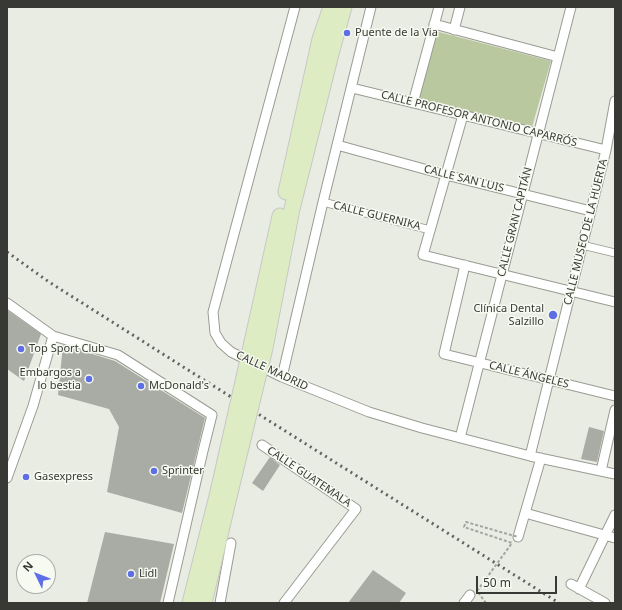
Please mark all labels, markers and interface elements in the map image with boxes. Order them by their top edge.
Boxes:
place label: Puente de la Via [355,26,438,40]
marker: Puente de la Via [342,28,352,38]
street label: CALLE PROFESOR ANTONIO CAPARRÓS [380,88,578,150]
street label: CALLE MUSEO DE LA HUERTA [561,157,611,307]
street label: CALLE SAN LUIS [423,163,505,195]
street label: CALLE GRAN CAPITÁN [495,166,535,278]
street label: CALLE GUERNIKA [332,199,422,233]
place label: Clínica Dental Salzillo [473,302,544,328]
marker: Clínica Dental Salzillo [547,309,559,321]
place label: Top Sport Club [29,342,105,356]
marker: Top Sport Club [16,344,26,354]
street label: CALLE MADRID [234,349,310,393]
street label: CALLE ÁNGELES [488,359,570,391]
place label: Embargos a lo bestia [20,366,81,392]
marker: Embargos a lo bestia [84,374,94,384]
place label: McDonald's [149,379,209,393]
marker: McDonald's [136,381,146,391]
street label: CALLE GUATEMALA [264,444,354,510]
place label: Sprinter [162,464,204,478]
marker: Sprinter [149,466,159,476]
place label: Gasexpress [34,470,93,484]
marker: Gasexpress [21,472,31,482]
north arrow [16,554,56,594]
text: N [19,558,36,575]
place label: Lidl [139,567,157,581]
scale bar [478,568,559,594]
marker: Lidl [126,569,136,579]
text: 50 m [483,574,511,591]

